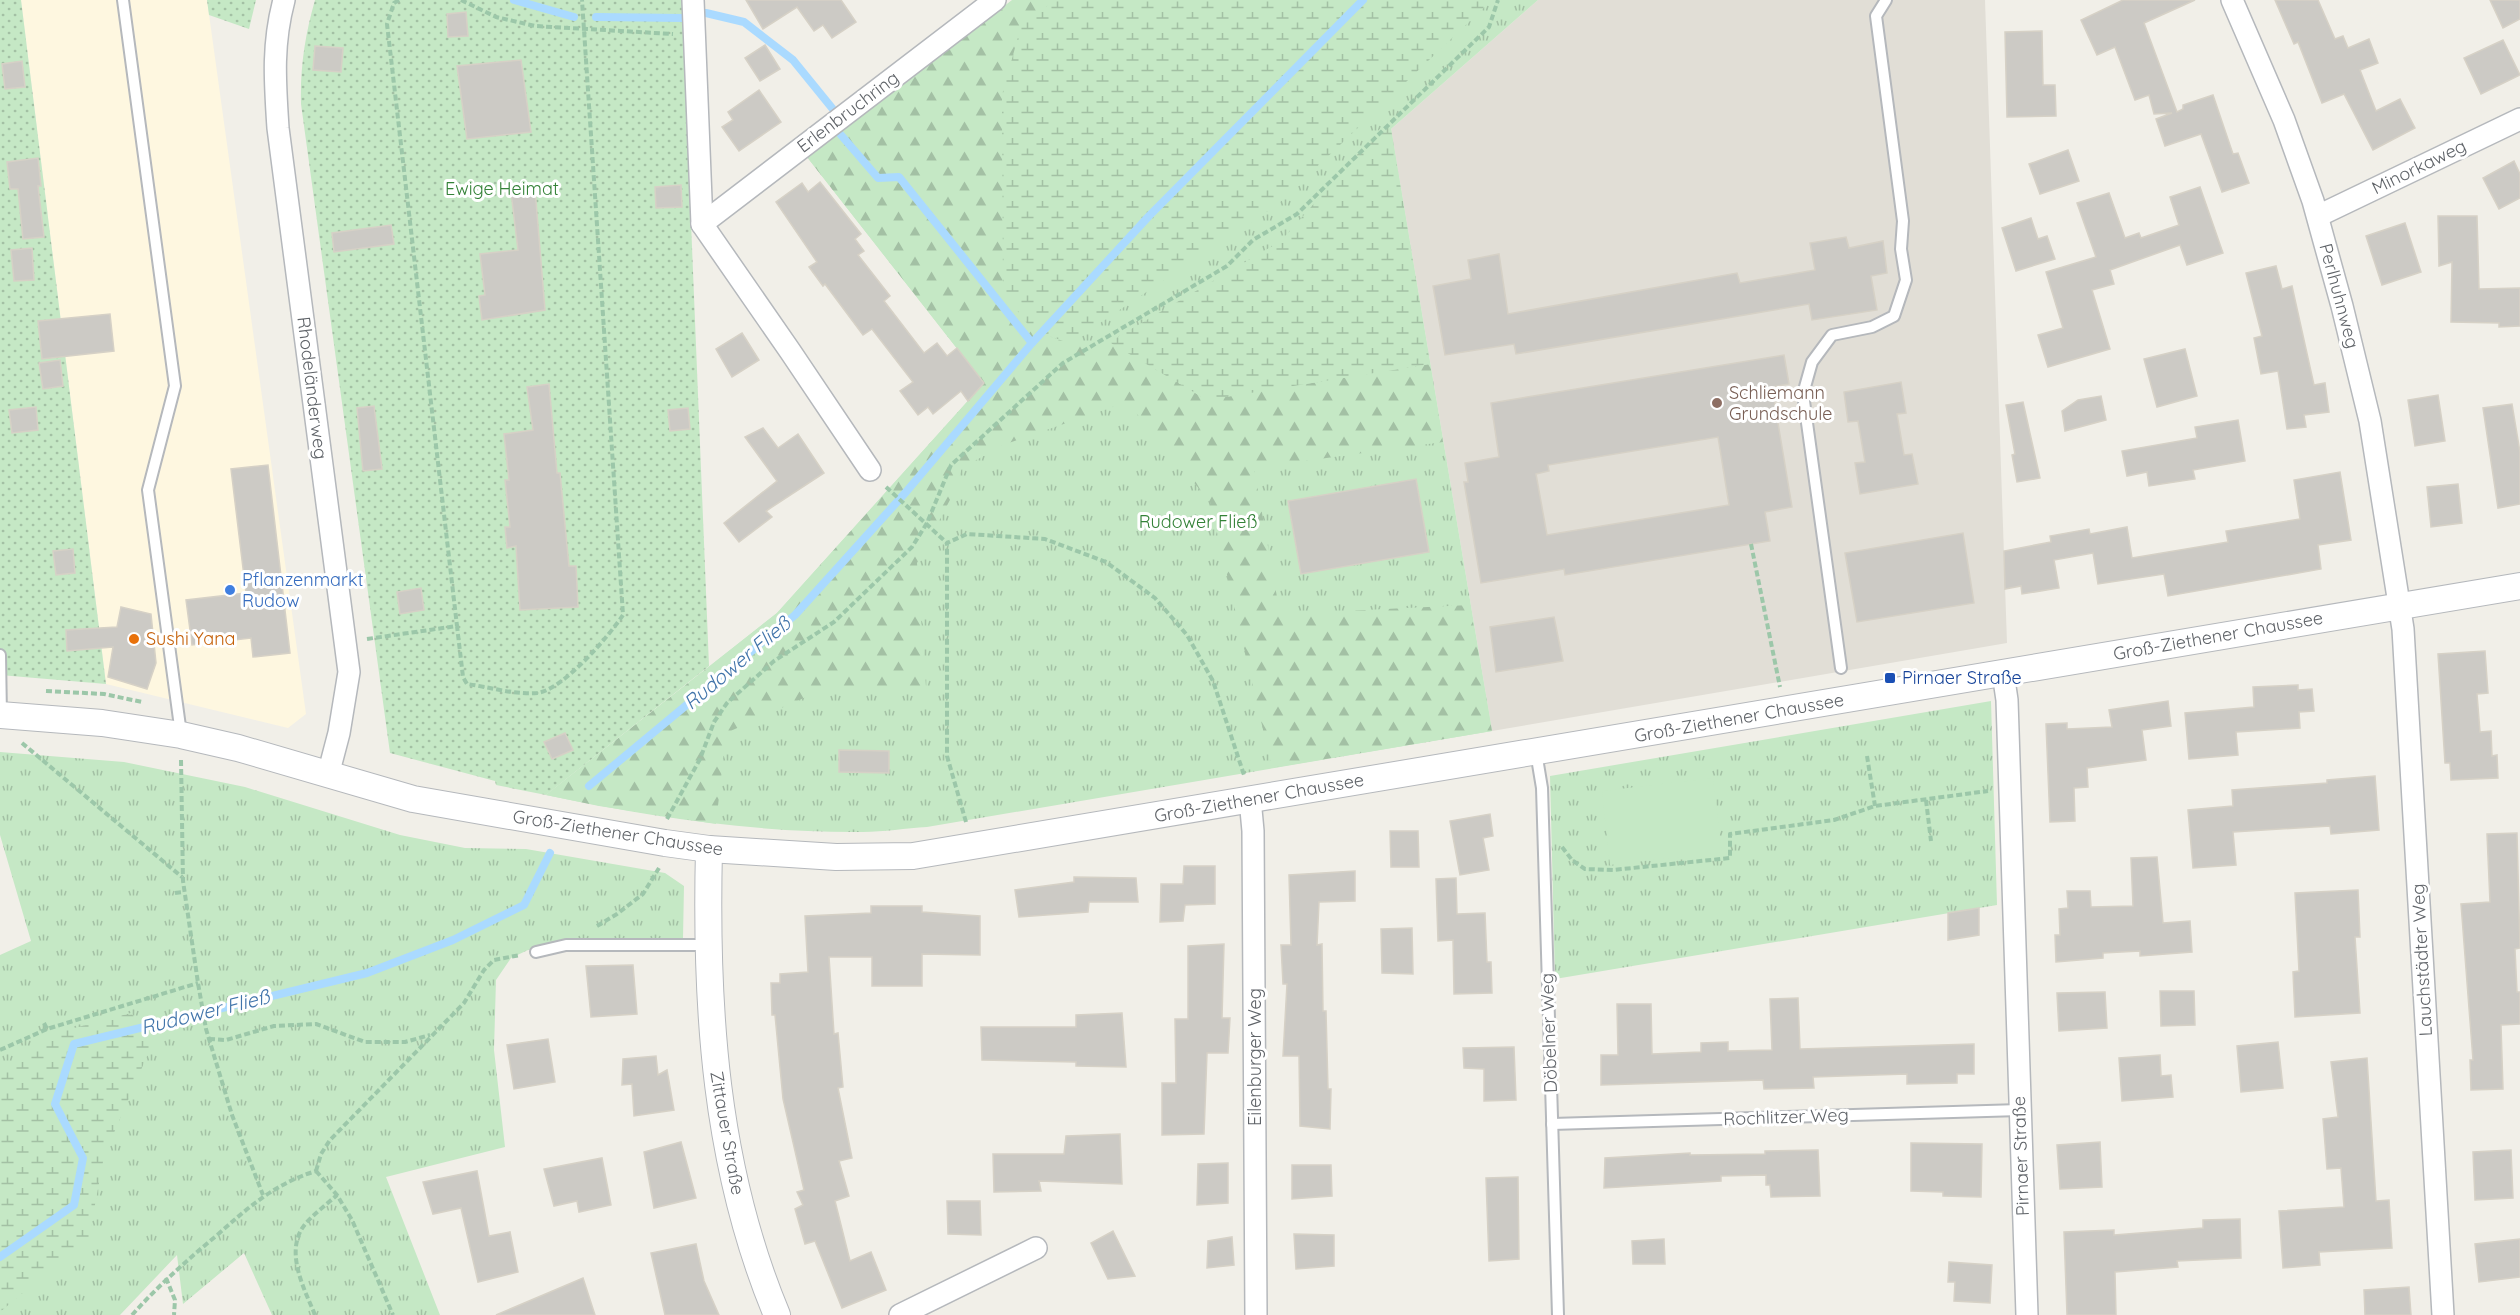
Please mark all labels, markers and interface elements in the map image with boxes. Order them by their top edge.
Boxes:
street label: Erlenbruchring [792,66,903,157]
street label: Minorkaweg [2368,134,2470,199]
park label: Ewige Heimat [445,177,559,200]
street label: Perlhuhnweg [2314,241,2365,351]
street label: Rhodeländerweg [292,315,333,461]
place label: Schliemann Grundschule [1729,381,1832,425]
marker: Schliemann Grundschule [1710,396,1724,410]
park label: Rudower Fließ [1139,510,1257,533]
place label: Pflanzenmarkt Rudow [242,568,364,612]
marker: Pflanzenmarkt Rudow [223,583,237,597]
street label: Groß-Ziethener Chaussee [2111,606,2325,665]
water label: Rudower Fließ [678,610,796,715]
place label: Sushi Yana [146,627,236,650]
marker: Sushi Yana [127,632,141,646]
place label: Pirnaer Straße [1902,666,2022,689]
marker: Pirnaer Straße [1883,671,1897,685]
street label: Groß-Ziethener Chaussee [1632,688,1846,747]
street label: Groß-Ziethener Chaussee [1152,768,1366,827]
street label: Groß-Ziethener Chaussee [511,805,725,860]
street label: Lauchstädter Weg [2406,883,2437,1037]
street label: Döbelner Weg [1535,973,1562,1093]
water label: Rudower Fließ [138,983,273,1040]
street label: Eilenburger Weg [1243,988,1266,1126]
street label: Zittauer Straße [705,1069,750,1197]
street label: Pirnaer Straße [2007,1096,2034,1216]
street label: Rochlitzer Weg [1723,1103,1849,1130]

